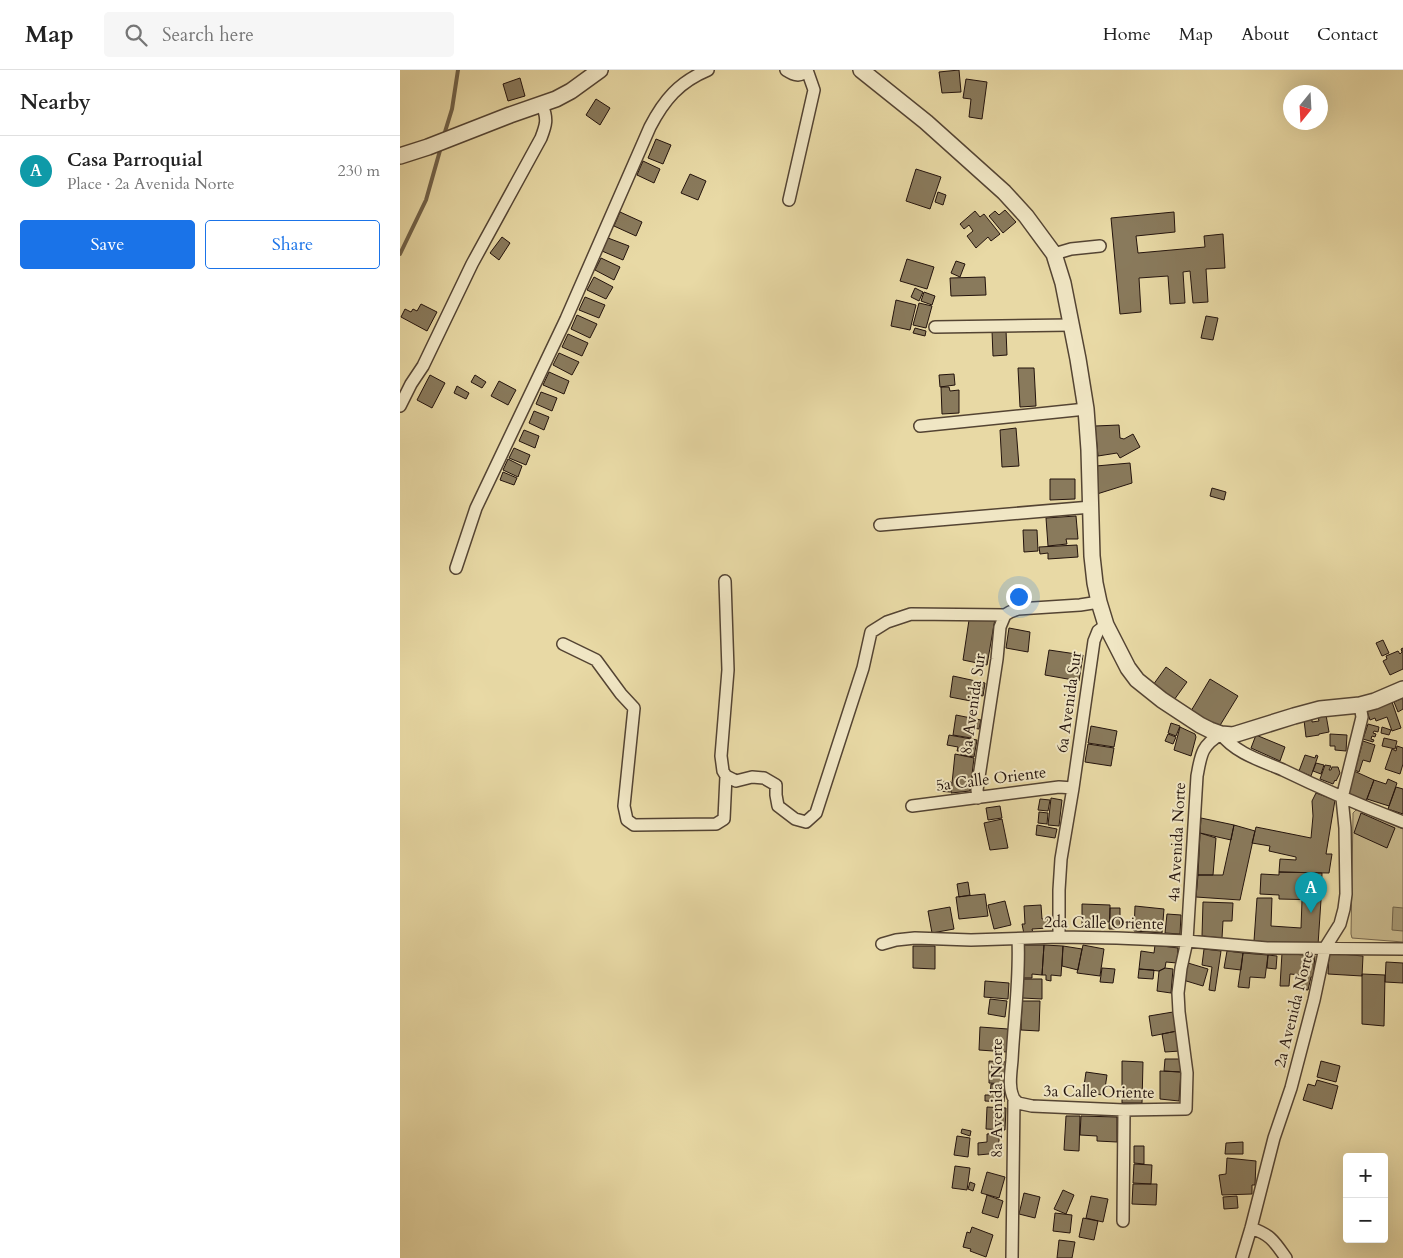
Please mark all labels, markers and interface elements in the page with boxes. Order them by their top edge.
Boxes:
search box [104,12,454,57]
text: Map [25,18,74,51]
icon: search [122,21,150,49]
text: Search here [162,22,254,48]
text: Home [1103,22,1151,47]
text: Map [1179,22,1213,47]
text: About [1241,22,1289,47]
text: Contact [1317,22,1378,47]
north arrow [1283,85,1328,130]
text: Nearby [20,88,91,117]
text: Casa Parroquial [67,147,203,173]
text: A [30,160,42,182]
text: 230 m [338,160,380,182]
text: Place · 2a Avenida Norte [67,173,235,195]
button: Save [20,220,195,269]
button: Share [205,220,380,269]
your location [1006,584,1032,610]
street label: 6a Avenida Sur [1051,650,1087,754]
street label: 8a Avenida Sur [955,652,991,756]
street label: 5a Calle Oriente [935,761,1047,797]
street label: 4a Avenida Norte [1163,782,1191,902]
pin: A [1295,872,1327,913]
street label: 2da Calle Oriente [1044,911,1164,935]
street label: 2a Avenida Norte [1269,948,1319,1070]
street label: 8a Avenida Norte [986,1038,1008,1158]
street label: 3a Calle Oriente [1043,1080,1155,1104]
map controls [1343,1153,1388,1243]
button: + [1343,1153,1388,1198]
button: − [1343,1198,1388,1243]

